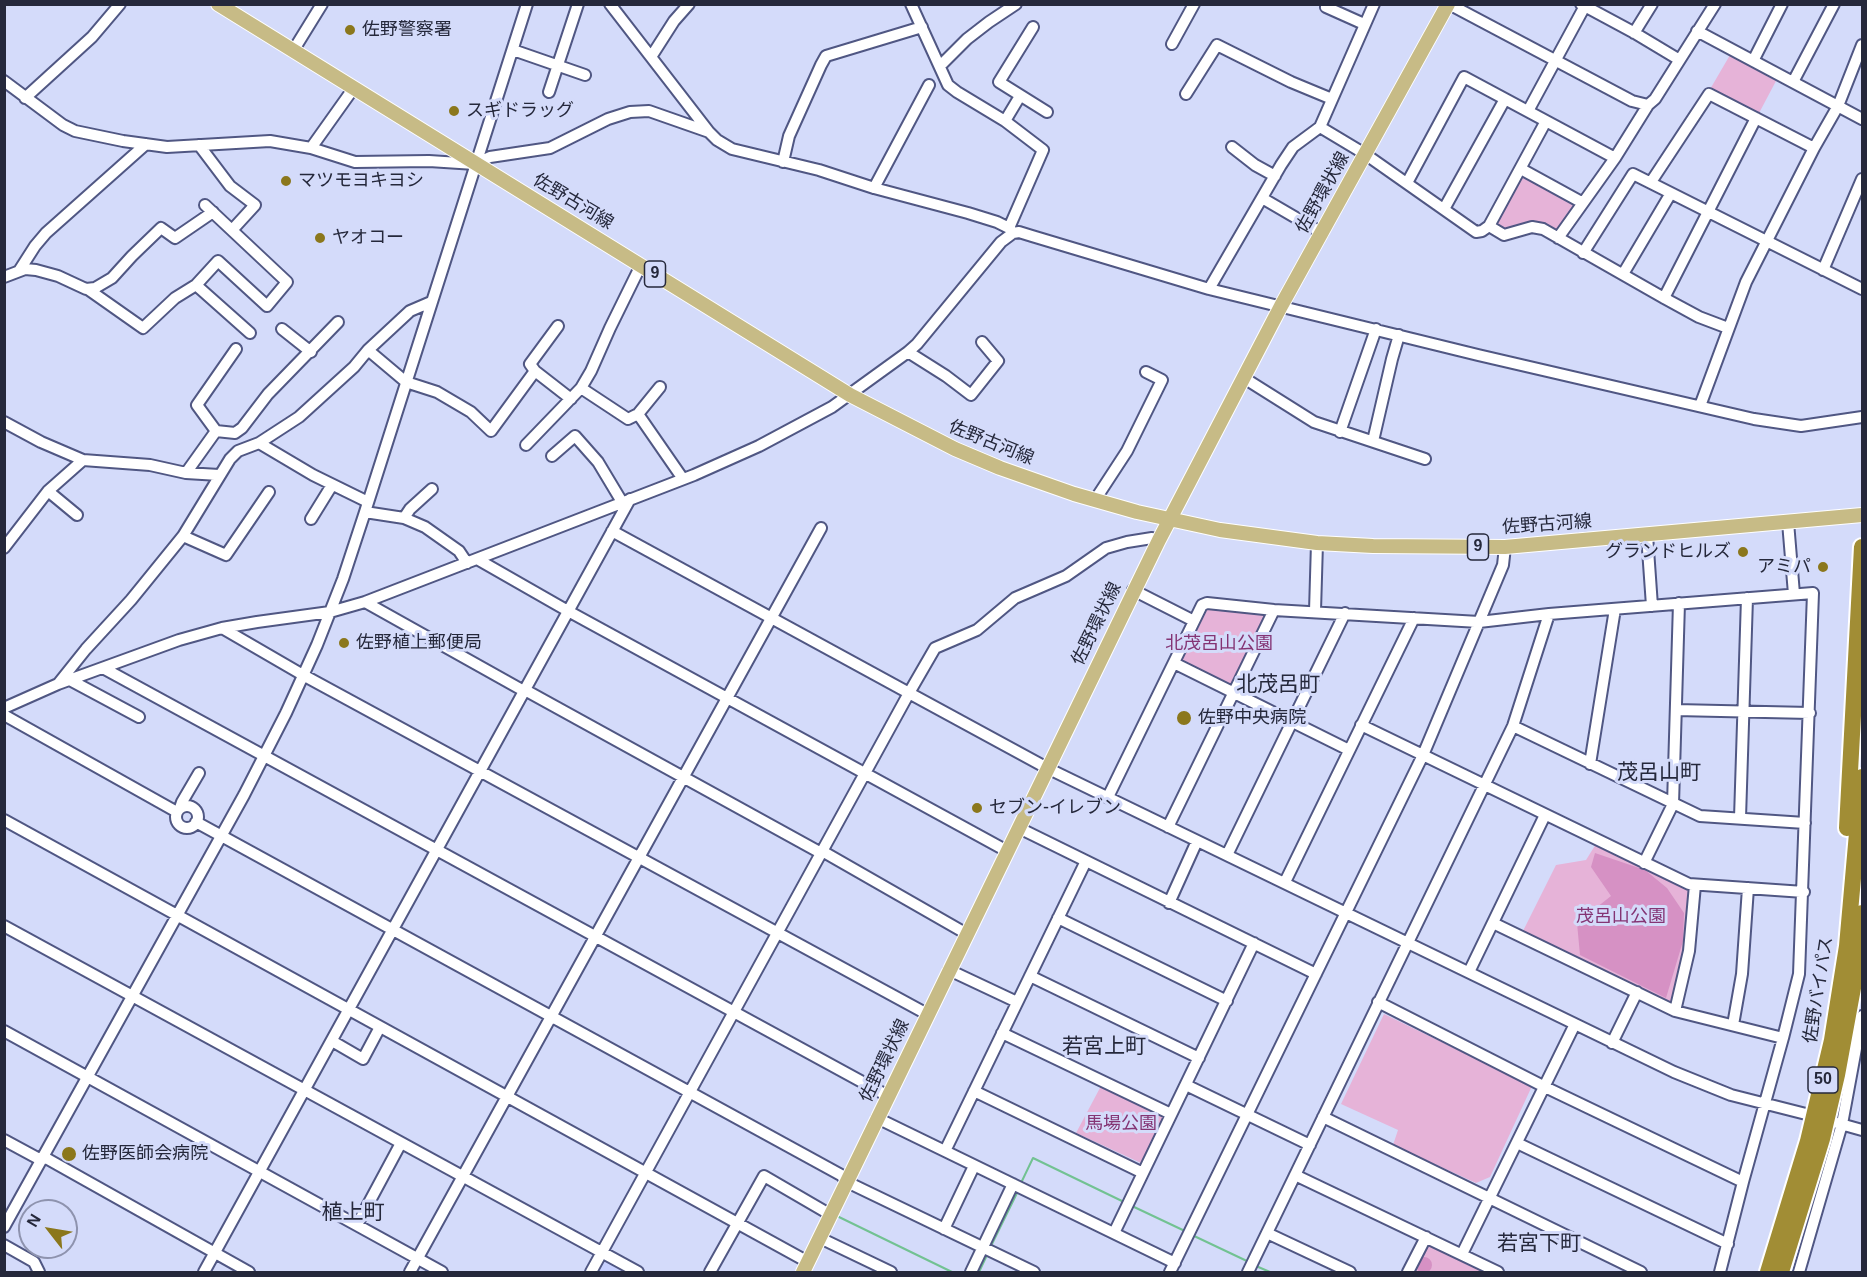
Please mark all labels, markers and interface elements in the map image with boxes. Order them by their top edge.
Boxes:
place label: 佐野警察署 [362,19,452,41]
marker: 佐野警察署 [343,23,357,37]
place label: スギドラッグ [466,100,574,122]
marker: スギドラッグ [447,104,461,118]
street label: 佐野環状線 [1292,148,1354,238]
place label: マツモヨキヨシ [298,170,424,192]
street label: 佐野古河線 [529,170,617,234]
marker: マツモヨキヨシ [279,174,293,188]
place label: ヤオコー [332,227,404,249]
marker: ヤオコー [313,231,327,245]
road number: 9 [644,261,666,287]
street label: 佐野古河線 [945,416,1037,470]
street label: 佐野古河線 [1501,511,1593,539]
road number: 9 [1468,534,1488,560]
place label: グランドヒルズ [1605,541,1731,563]
marker: グランドヒルズ [1736,545,1750,559]
place label: アミパ [1757,556,1811,578]
marker: アミパ [1816,560,1830,574]
street label: 佐野環状線 [1068,579,1126,669]
place label: 佐野植上郵便局 [356,632,482,654]
park label: 北茂呂山公園 [1165,633,1273,655]
marker: 佐野植上郵便局 [337,636,351,650]
district label: 北茂呂町 [1236,672,1320,698]
place label: 佐野中央病院 [1198,707,1306,729]
marker: 佐野中央病院 [1175,709,1193,727]
district label: 茂呂山町 [1617,760,1701,786]
place label: セブン-イレブン [989,797,1121,819]
marker: セブン-イレブン [970,801,984,815]
park label: 茂呂山公園 [1576,906,1666,928]
street label: 佐野バイパス [1800,935,1838,1045]
street label: 佐野環状線 [856,1016,914,1106]
district label: 若宮上町 [1062,1034,1146,1060]
road number: 50 [1808,1067,1838,1093]
park label: 馬場公園 [1085,1113,1157,1135]
place label: 佐野医師会病院 [82,1143,208,1165]
marker: 佐野医師会病院 [60,1145,78,1163]
north arrow [18,1199,78,1259]
district label: 植上町 [322,1200,384,1226]
text: N [24,1211,44,1230]
district label: 若宮下町 [1497,1231,1581,1257]

